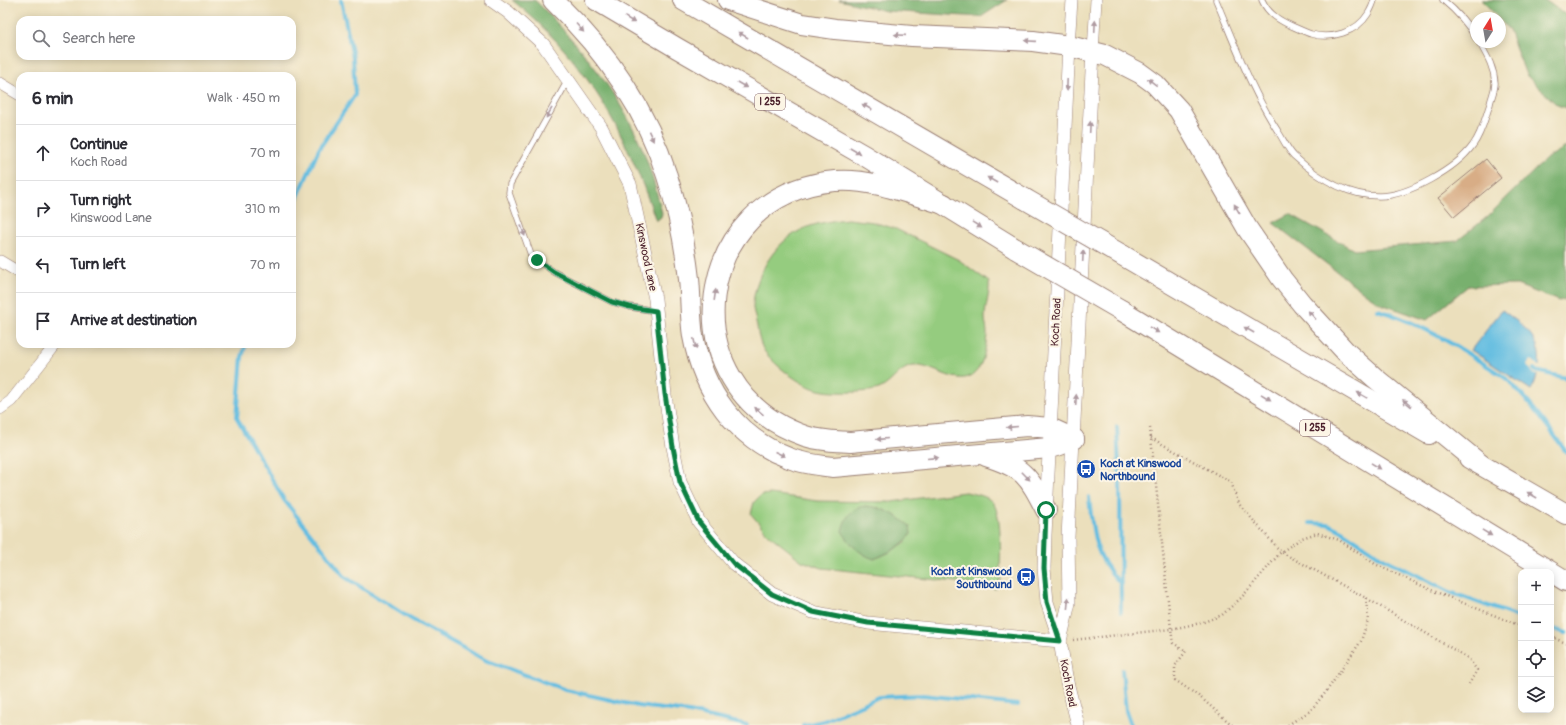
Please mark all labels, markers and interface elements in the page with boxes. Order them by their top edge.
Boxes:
north arrow [1470,12,1506,48]
search box [16,16,296,60]
one-way arrow [625,16,635,24]
one-way arrow [1091,20,1098,32]
one-way arrow [576,23,585,33]
icon: search [30,27,52,49]
text: Search here [62,29,135,48]
one-way arrow [737,31,749,38]
one-way arrow [894,32,906,39]
one-way arrow [1024,38,1036,45]
one-way arrow [1064,79,1070,92]
one-way arrow [1147,79,1157,87]
one-way arrow [736,82,748,89]
text: 6 min [32,88,73,109]
text: Walk · 450 m [207,90,280,106]
road number: I 255 [755,94,785,110]
one-way arrow [861,104,873,111]
one-way arrow [545,107,552,119]
one-way arrow [1087,120,1093,133]
one-way arrow [649,131,655,143]
text: Continue [70,135,128,154]
icon: ahead [32,142,54,164]
text: 70 m [250,145,280,161]
one-way arrow [849,147,860,154]
text: Koch Road [70,154,127,170]
one-way arrow [986,176,998,183]
text: Turn right [70,191,131,210]
icon: right [32,198,54,220]
text: 310 m [244,201,280,217]
one-way arrow [1233,203,1240,215]
text: Kinswood Lane [70,210,152,226]
one-way arrow [971,221,983,228]
street label: Kinswood Lane [632,222,660,293]
one-way arrow [520,225,526,237]
one-way arrow [1080,250,1086,263]
route end [528,251,546,269]
icon: left [32,254,54,276]
text: Turn left [70,255,126,274]
text: 70 m [250,257,280,273]
one-way arrow [712,289,718,301]
street label: Koch Road [1048,297,1064,347]
icon: arrive [32,310,54,332]
one-way arrow [1307,310,1316,320]
text: Arrive at destination [70,311,197,330]
one-way arrow [1149,326,1159,334]
one-way arrow [1243,326,1255,333]
one-way arrow [693,338,699,351]
one-way arrow [1356,391,1367,398]
one-way arrow [1073,393,1079,406]
one-way arrow [1261,393,1271,401]
one-way arrow [1401,399,1412,408]
one-way arrow [754,407,765,416]
road number: I 255 [1300,420,1330,436]
one-way arrow [1005,424,1018,430]
one-way arrow [876,436,888,442]
one-way arrow [774,451,785,457]
one-way arrow [927,454,939,461]
place label: Koch at Kinswood Northbound [1100,457,1181,483]
bus stop icon: Koch at Kinswood Northbound [1075,458,1097,480]
one-way arrow [1370,462,1382,469]
one-way arrow [1021,471,1031,481]
one-way arrow [1526,491,1538,498]
route start [1037,501,1055,519]
one-way arrow [1482,529,1492,537]
place label: Koch at Kinswood Southbound [931,565,1012,591]
bus stop icon: Koch at Kinswood Southbound [1015,566,1037,588]
map controls [1518,569,1554,713]
button: + [1518,569,1554,605]
one-way arrow [1065,597,1071,609]
button: − [1518,605,1554,641]
button: locate [1518,641,1554,677]
street label: Koch Road [1057,658,1079,708]
button: layers [1518,677,1554,713]

